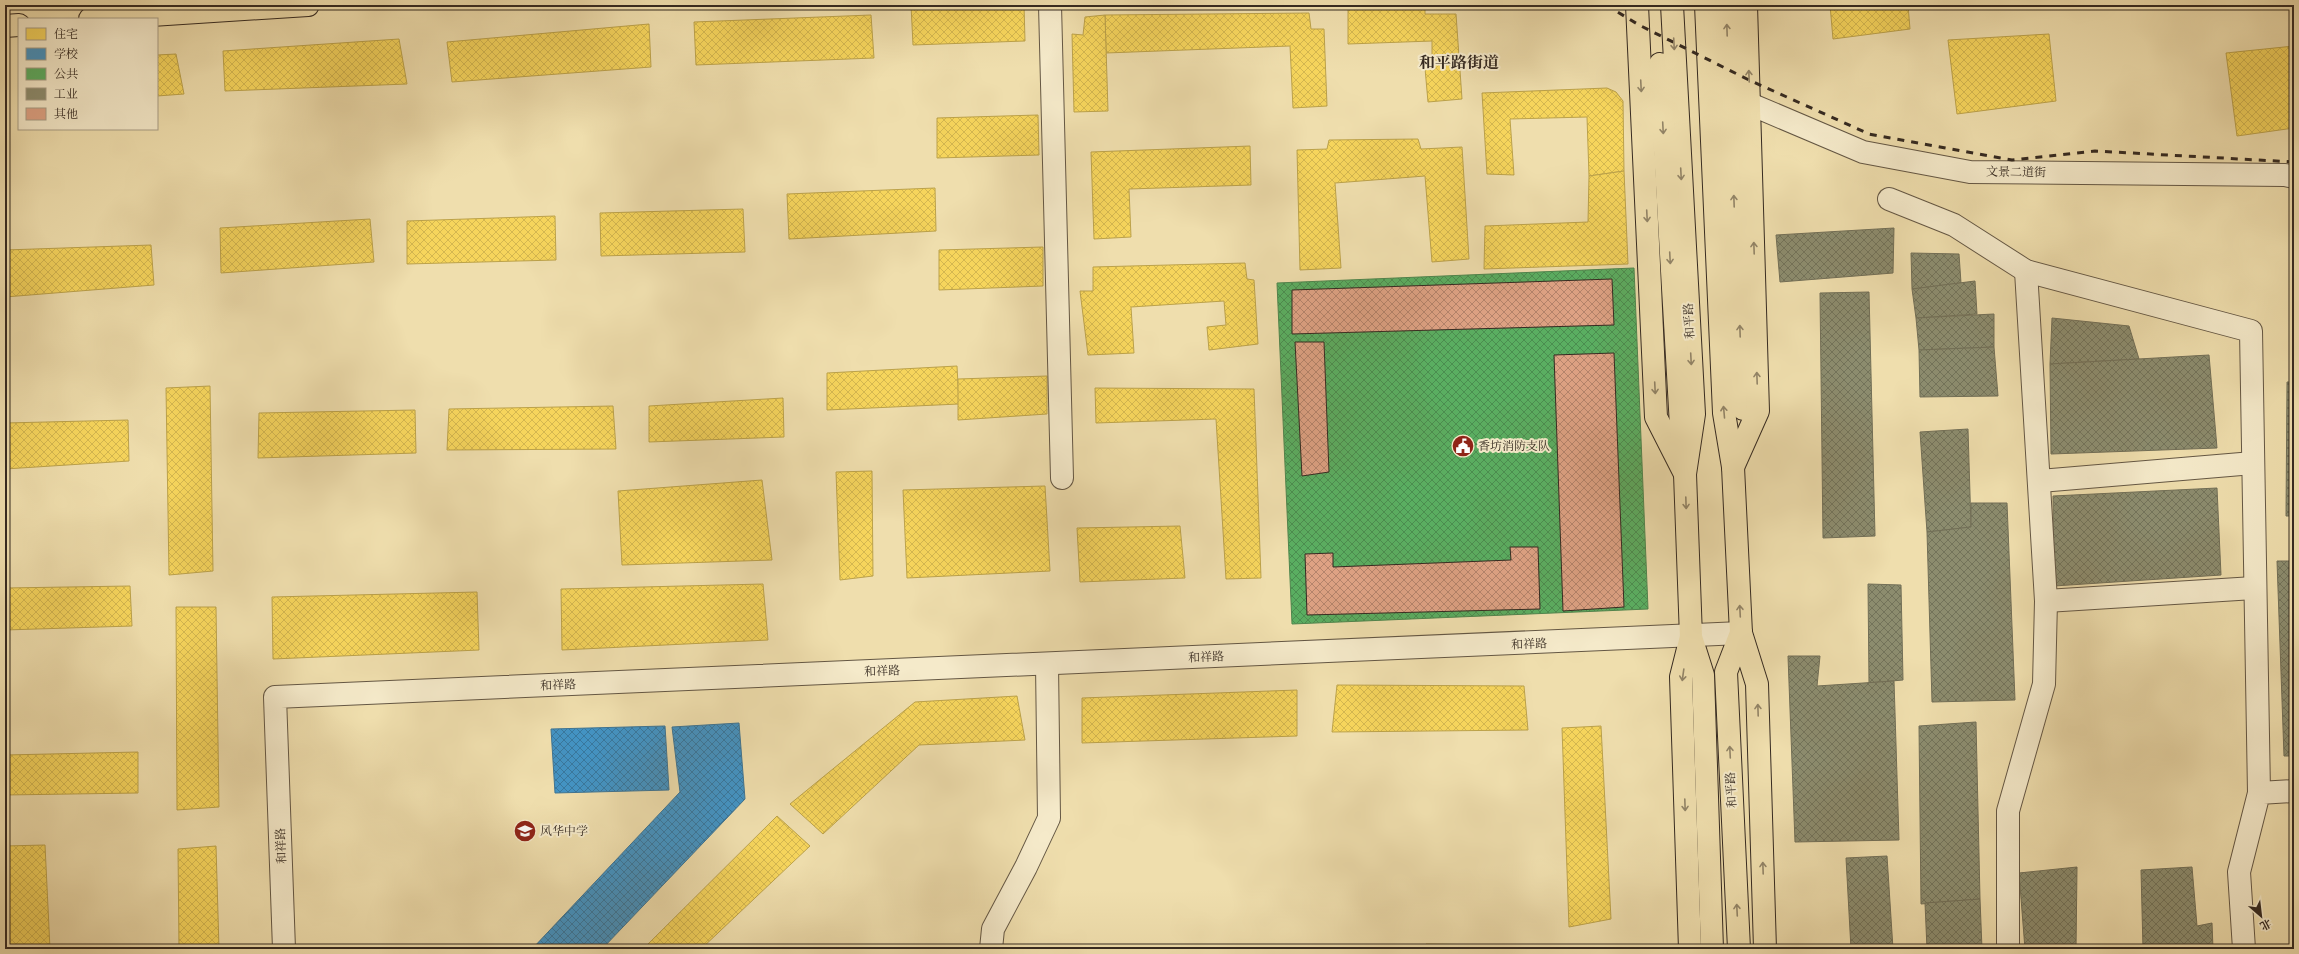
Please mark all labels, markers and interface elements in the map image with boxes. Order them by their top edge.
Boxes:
legend [18,18,158,130]
one-way arrow [1723,24,1730,37]
text: 住宅 [54,27,78,42]
one-way arrow [1670,37,1677,50]
text: 学校 [54,47,78,62]
district label: 和平路街道 [1419,54,1499,74]
text: 公共 [54,67,78,82]
one-way arrow [1745,70,1753,83]
one-way arrow [1638,79,1645,92]
text: 工业 [54,87,78,102]
text: 其他 [54,107,78,122]
one-way arrow [1659,121,1667,134]
street label: 文景二道街 [1986,164,2047,181]
one-way arrow [1677,167,1685,180]
one-way arrow [1730,195,1738,208]
one-way arrow [1644,209,1651,222]
one-way arrow [1750,242,1757,255]
one-way arrow [1666,251,1674,264]
street label: 和平路 [1681,303,1698,339]
one-way arrow [1736,325,1744,338]
one-way arrow [1688,352,1695,365]
one-way arrow [1753,372,1761,385]
one-way arrow [1651,381,1659,394]
one-way arrow [1720,406,1728,419]
public building icon: 香坊消防支队 [1450,433,1476,459]
place label: 香坊消防支队 [1478,439,1550,454]
one-way arrow [1682,496,1690,509]
one-way arrow [1736,605,1743,618]
street label: 和祥路 [1511,636,1547,653]
street label: 和祥路 [1188,649,1224,666]
street label: 和祥路 [864,663,900,680]
one-way arrow [1679,668,1687,681]
street label: 和祥路 [540,677,576,694]
one-way arrow [1754,704,1762,717]
one-way arrow [1726,746,1733,759]
street label: 和平路 [1723,772,1740,808]
one-way arrow [1682,798,1689,811]
school or university icon: 风华中学 [512,818,538,844]
place label: 风华中学 [540,824,588,839]
street label: 和祥路 [273,828,290,864]
one-way arrow [1759,862,1767,875]
north arrow [2241,896,2281,936]
one-way arrow [1733,904,1740,917]
text: 北 [2257,915,2273,933]

